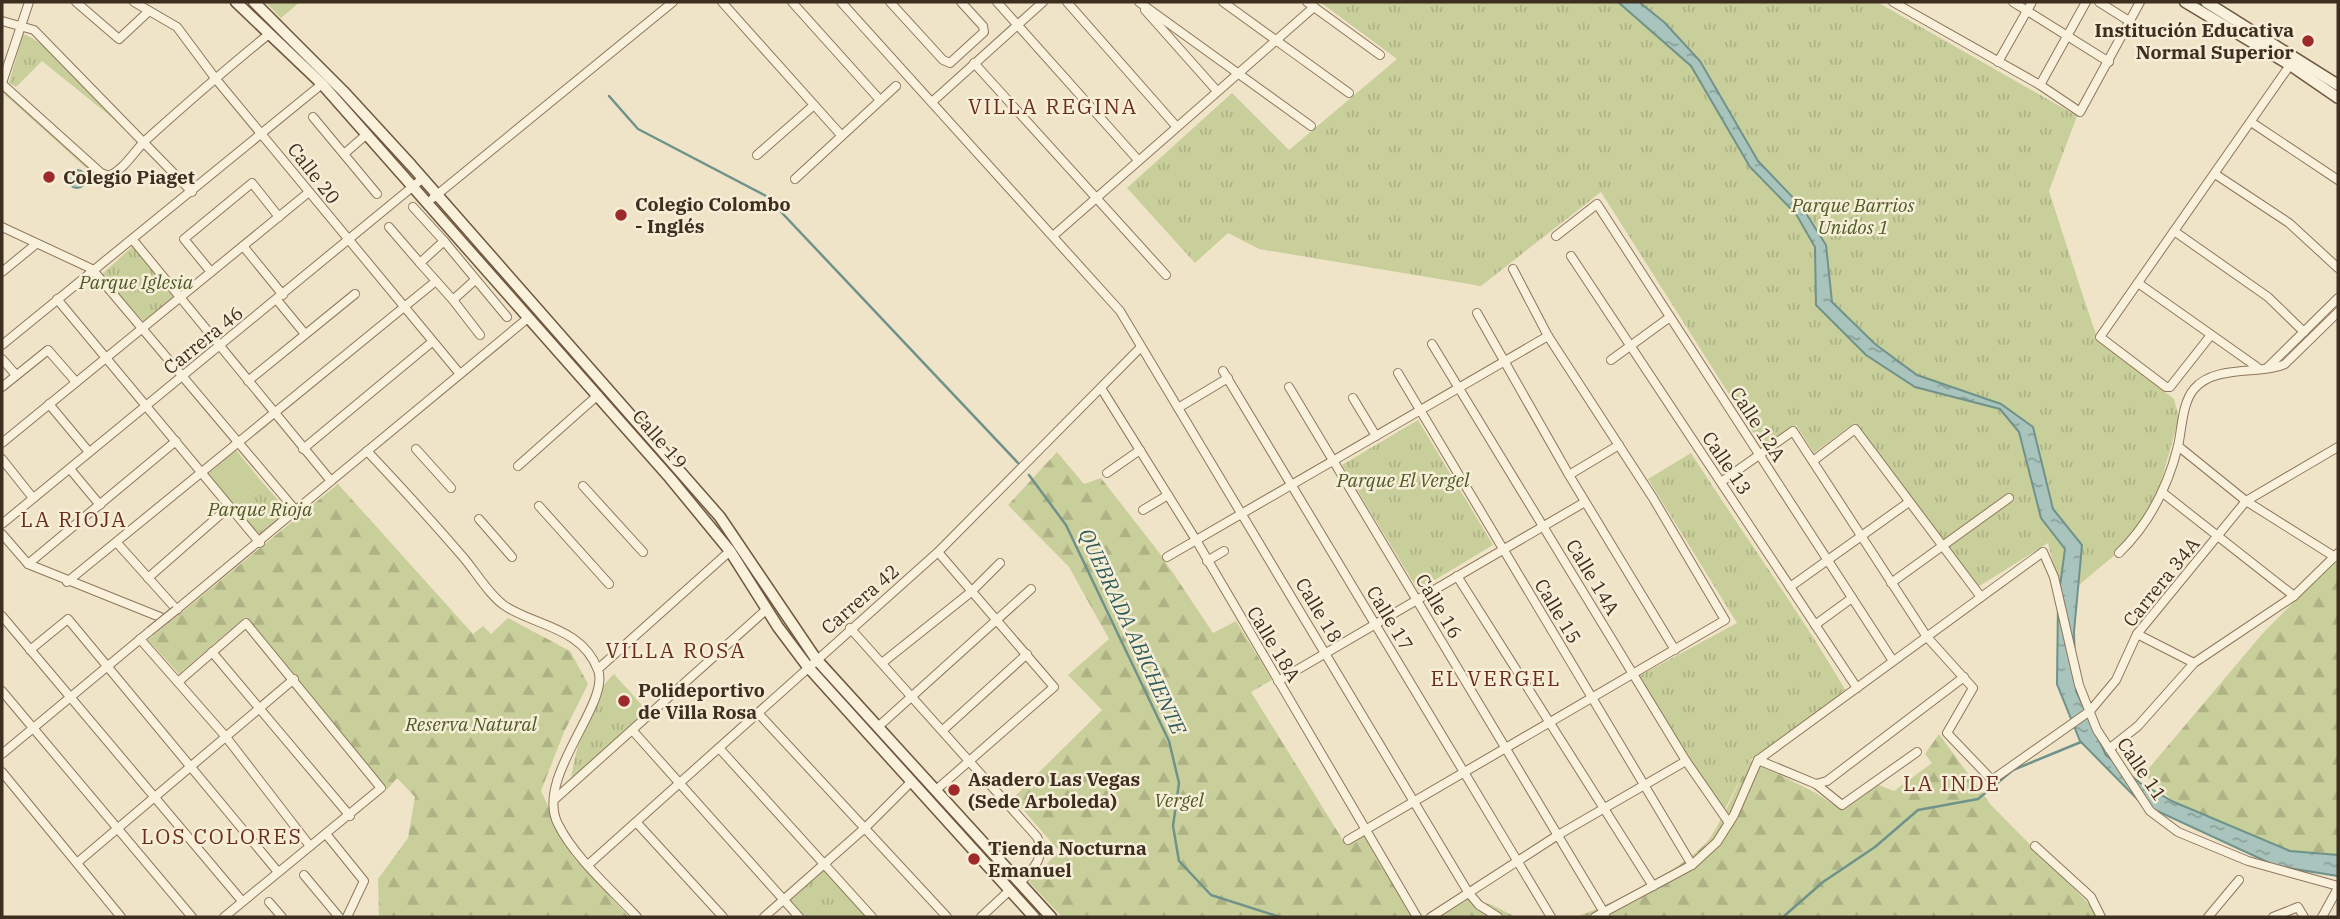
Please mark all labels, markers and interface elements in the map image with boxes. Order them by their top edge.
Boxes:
place label: Institución Educativa Normal Superior [2095,18,2295,64]
marker: Institución Educativa Normal Superior [2300,33,2316,49]
district label: VILLA REGINA [968,92,1138,120]
street label: Calle 20 [283,138,345,208]
place label: Colegio Piaget [63,165,195,189]
marker: Colegio Piaget [41,169,57,185]
place label: Colegio Colombo - Inglés [635,192,791,238]
park label: Parque Barrios Unidos 1 [1790,193,1915,239]
marker: Colegio Colombo - Inglés [613,207,629,223]
park label: Parque Iglesia [78,270,194,294]
street label: Carrera 46 [158,301,248,379]
street label: Calle 12A [1725,382,1791,466]
street label: Calle 19 [628,404,692,474]
street label: Calle 13 [1697,427,1757,499]
park label: Parque El Vergel [1336,468,1470,492]
park label: Parque Rioja [207,497,313,521]
district label: LA RIOJA [20,505,128,533]
water label: QUEBRADA ABICHENTE [1073,523,1194,740]
street label: Carrera 34A [2118,532,2204,632]
street label: Calle 14A [1561,535,1625,619]
street label: Carrera 42 [816,559,904,639]
street label: Calle 16 [1410,569,1468,643]
street label: Calle 18 [1290,573,1348,647]
street label: Calle 15 [1529,574,1587,648]
street label: Calle 17 [1361,581,1419,655]
street label: Calle 18A [1242,602,1306,686]
district label: VILLA ROSA [605,636,747,664]
district label: EL VERGEL [1430,664,1562,692]
place label: Polideportivo de Villa Rosa [638,678,765,724]
marker: Polideportivo de Villa Rosa [616,693,632,709]
park label: Reserva Natural [404,712,537,736]
street label: Calle 11 [2112,733,2172,805]
place label: Asadero Las Vegas (Sede Arboleda) [968,767,1140,813]
district label: LA INDE [1903,769,2001,797]
marker: Asadero Las Vegas (Sede Arboleda) [946,782,962,798]
park label: Vergel [1154,788,1205,812]
district label: LOS COLORES [141,822,303,850]
place label: Tienda Nocturna Emanuel [988,836,1147,882]
marker: Tienda Nocturna Emanuel [966,851,982,867]

